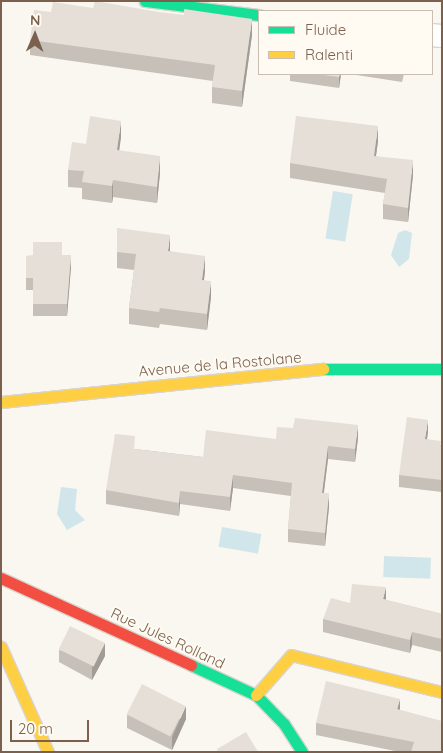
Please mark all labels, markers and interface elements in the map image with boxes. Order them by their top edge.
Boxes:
north arrow [10,10,60,60]
legend [258,10,433,75]
text: N [30,11,41,29]
text: Fluide [305,20,346,39]
text: Ralenti [305,45,353,64]
street label: Avenue de la Rostolane [138,348,302,380]
street label: Rue Jules Rolland [108,604,228,672]
scale bar [12,710,91,742]
text: 20 m [18,719,53,738]

